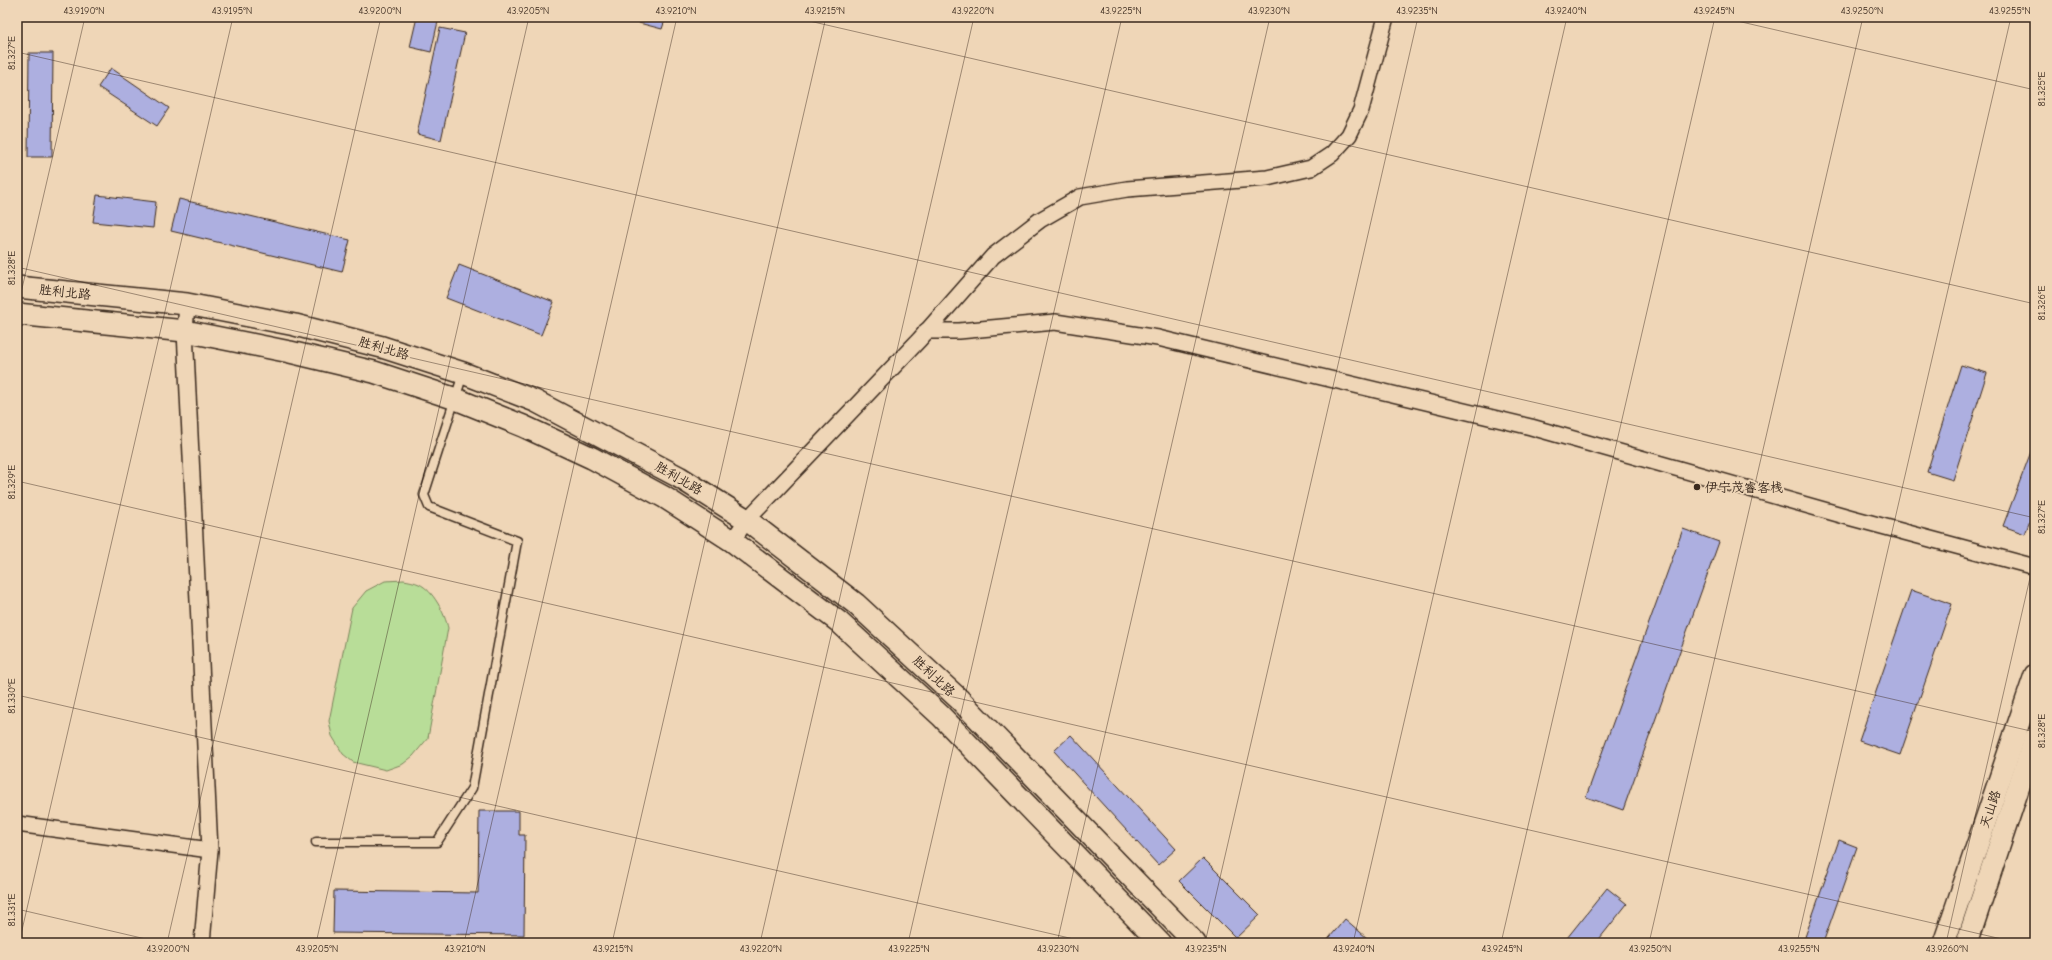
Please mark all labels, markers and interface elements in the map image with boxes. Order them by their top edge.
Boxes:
text: 43.9190°N [63,5,105,17]
text: 43.9195°N [212,5,252,17]
text: 43.9200°N [358,5,402,17]
text: 43.9205°N [507,5,549,17]
text: 43.9210°N [655,5,697,17]
text: 43.9215°N [805,5,845,17]
text: 43.9220°N [952,5,994,17]
text: 43.9225°N [1100,5,1142,17]
text: 43.9230°N [1248,5,1290,17]
text: 43.9235°N [1396,5,1438,17]
text: 43.9240°N [1545,5,1587,17]
text: 43.9245°N [1693,5,1735,17]
text: 43.9250°N [1841,5,1883,17]
text: 43.9255°N [1989,5,2031,17]
text: 81.327°E [6,36,18,70]
text: 81.325°E [2036,72,2048,106]
text: 81.328°E [6,251,18,285]
street label: 胜利北路 [38,282,92,302]
text: 81.326°E [2036,286,2048,320]
street label: 胜利北路 [357,334,411,362]
street label: 胜利北路 [653,459,705,497]
text: 81.329°E [6,465,18,499]
place label: 伊宁茂睿客栈 [1705,480,1783,495]
marker: 伊宁茂睿客栈 [1692,482,1702,492]
text: 81.327°E [2036,500,2048,534]
street label: 胜利北路 [910,653,958,699]
text: 81.330°E [6,678,18,714]
text: 81.328°E [2036,714,2048,748]
street label: 天山路 [1977,788,2003,830]
text: 81.331°E [6,893,18,927]
text: 43.9200°N [146,943,190,955]
text: 43.9205°N [296,943,338,955]
text: 43.9210°N [444,943,486,955]
text: 43.9215°N [593,943,633,955]
text: 43.9220°N [740,943,782,955]
text: 43.9225°N [888,943,930,955]
text: 43.9230°N [1037,943,1079,955]
text: 43.9235°N [1185,943,1227,955]
text: 43.9240°N [1333,943,1375,955]
text: 43.9245°N [1481,943,1523,955]
text: 43.9250°N [1629,943,1671,955]
text: 43.9255°N [1778,943,1820,955]
text: 43.9260°N [1926,943,1968,955]

